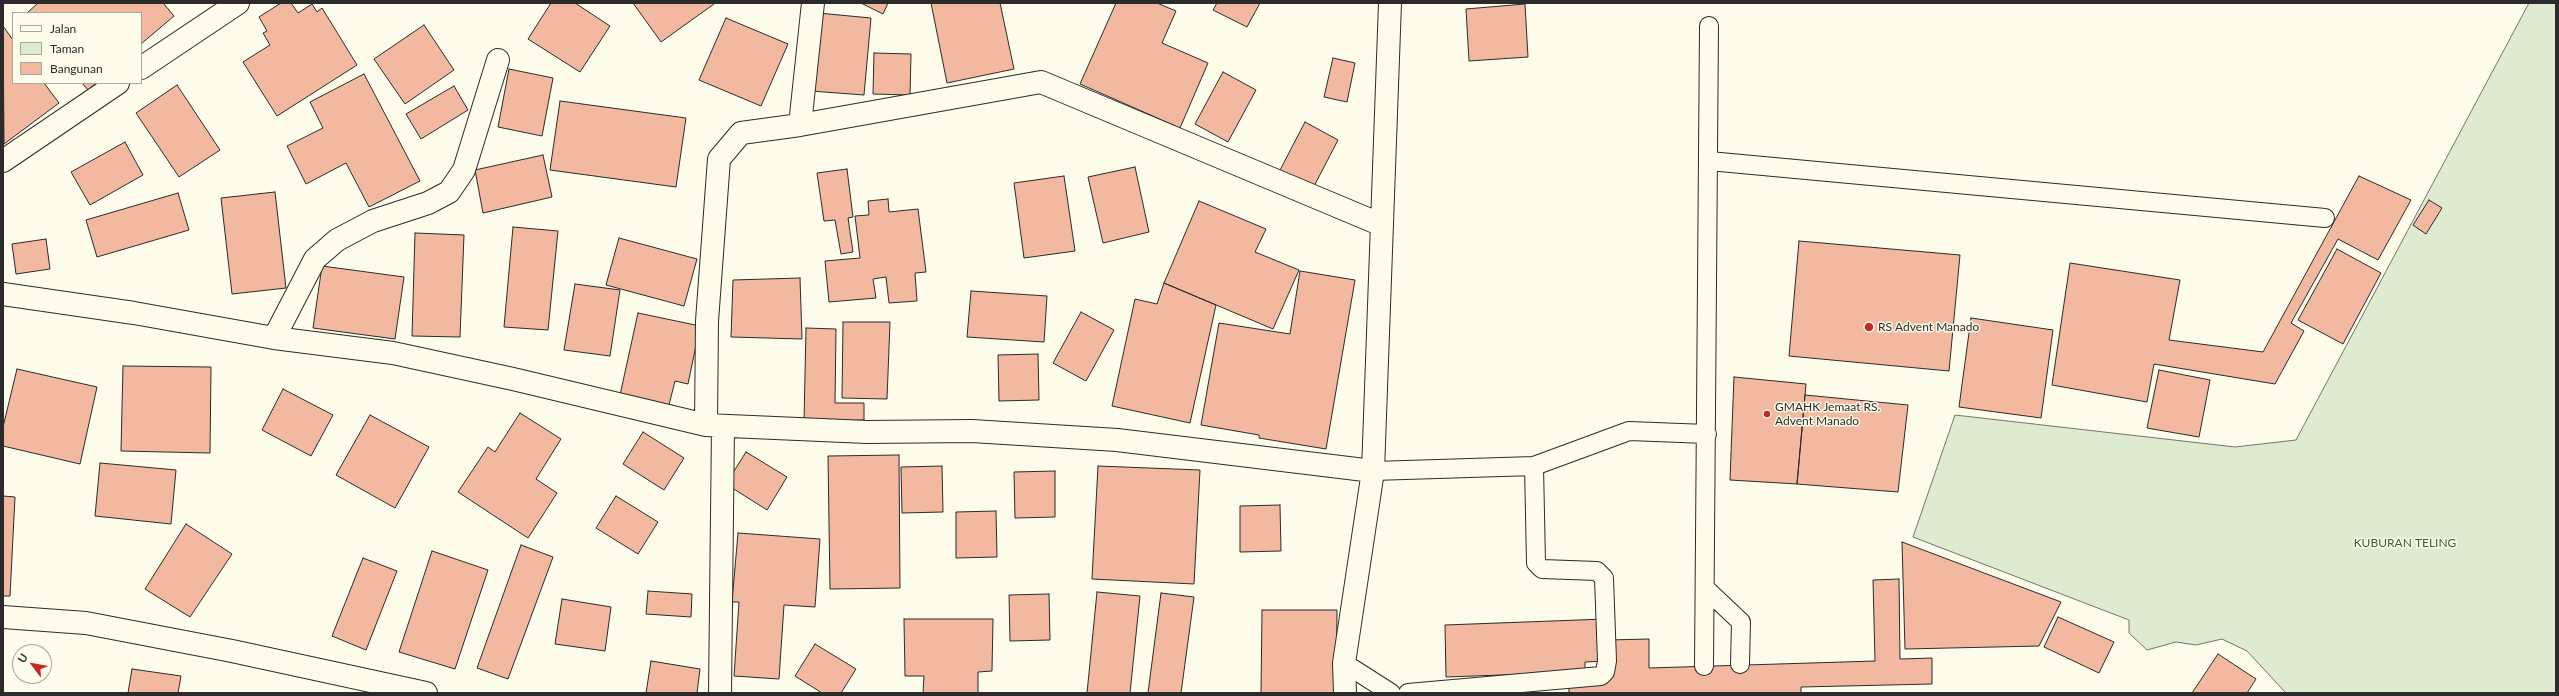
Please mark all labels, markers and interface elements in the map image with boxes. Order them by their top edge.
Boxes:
legend [12,12,142,84]
text: Jalan [50,21,76,36]
text: Taman [50,41,84,56]
text: Bangunan [50,61,103,76]
place label: RS Advent Manado [1878,320,1979,334]
marker: RS Advent Manado [1863,321,1875,333]
place label: GMAHK Jemaat RS. Advent Manado [1775,400,1880,428]
marker: GMAHK Jemaat RS. Advent Manado [1762,409,1772,419]
park label: KUBURAN TELING [2354,536,2456,550]
north arrow [12,644,52,684]
text: U [15,651,30,665]

